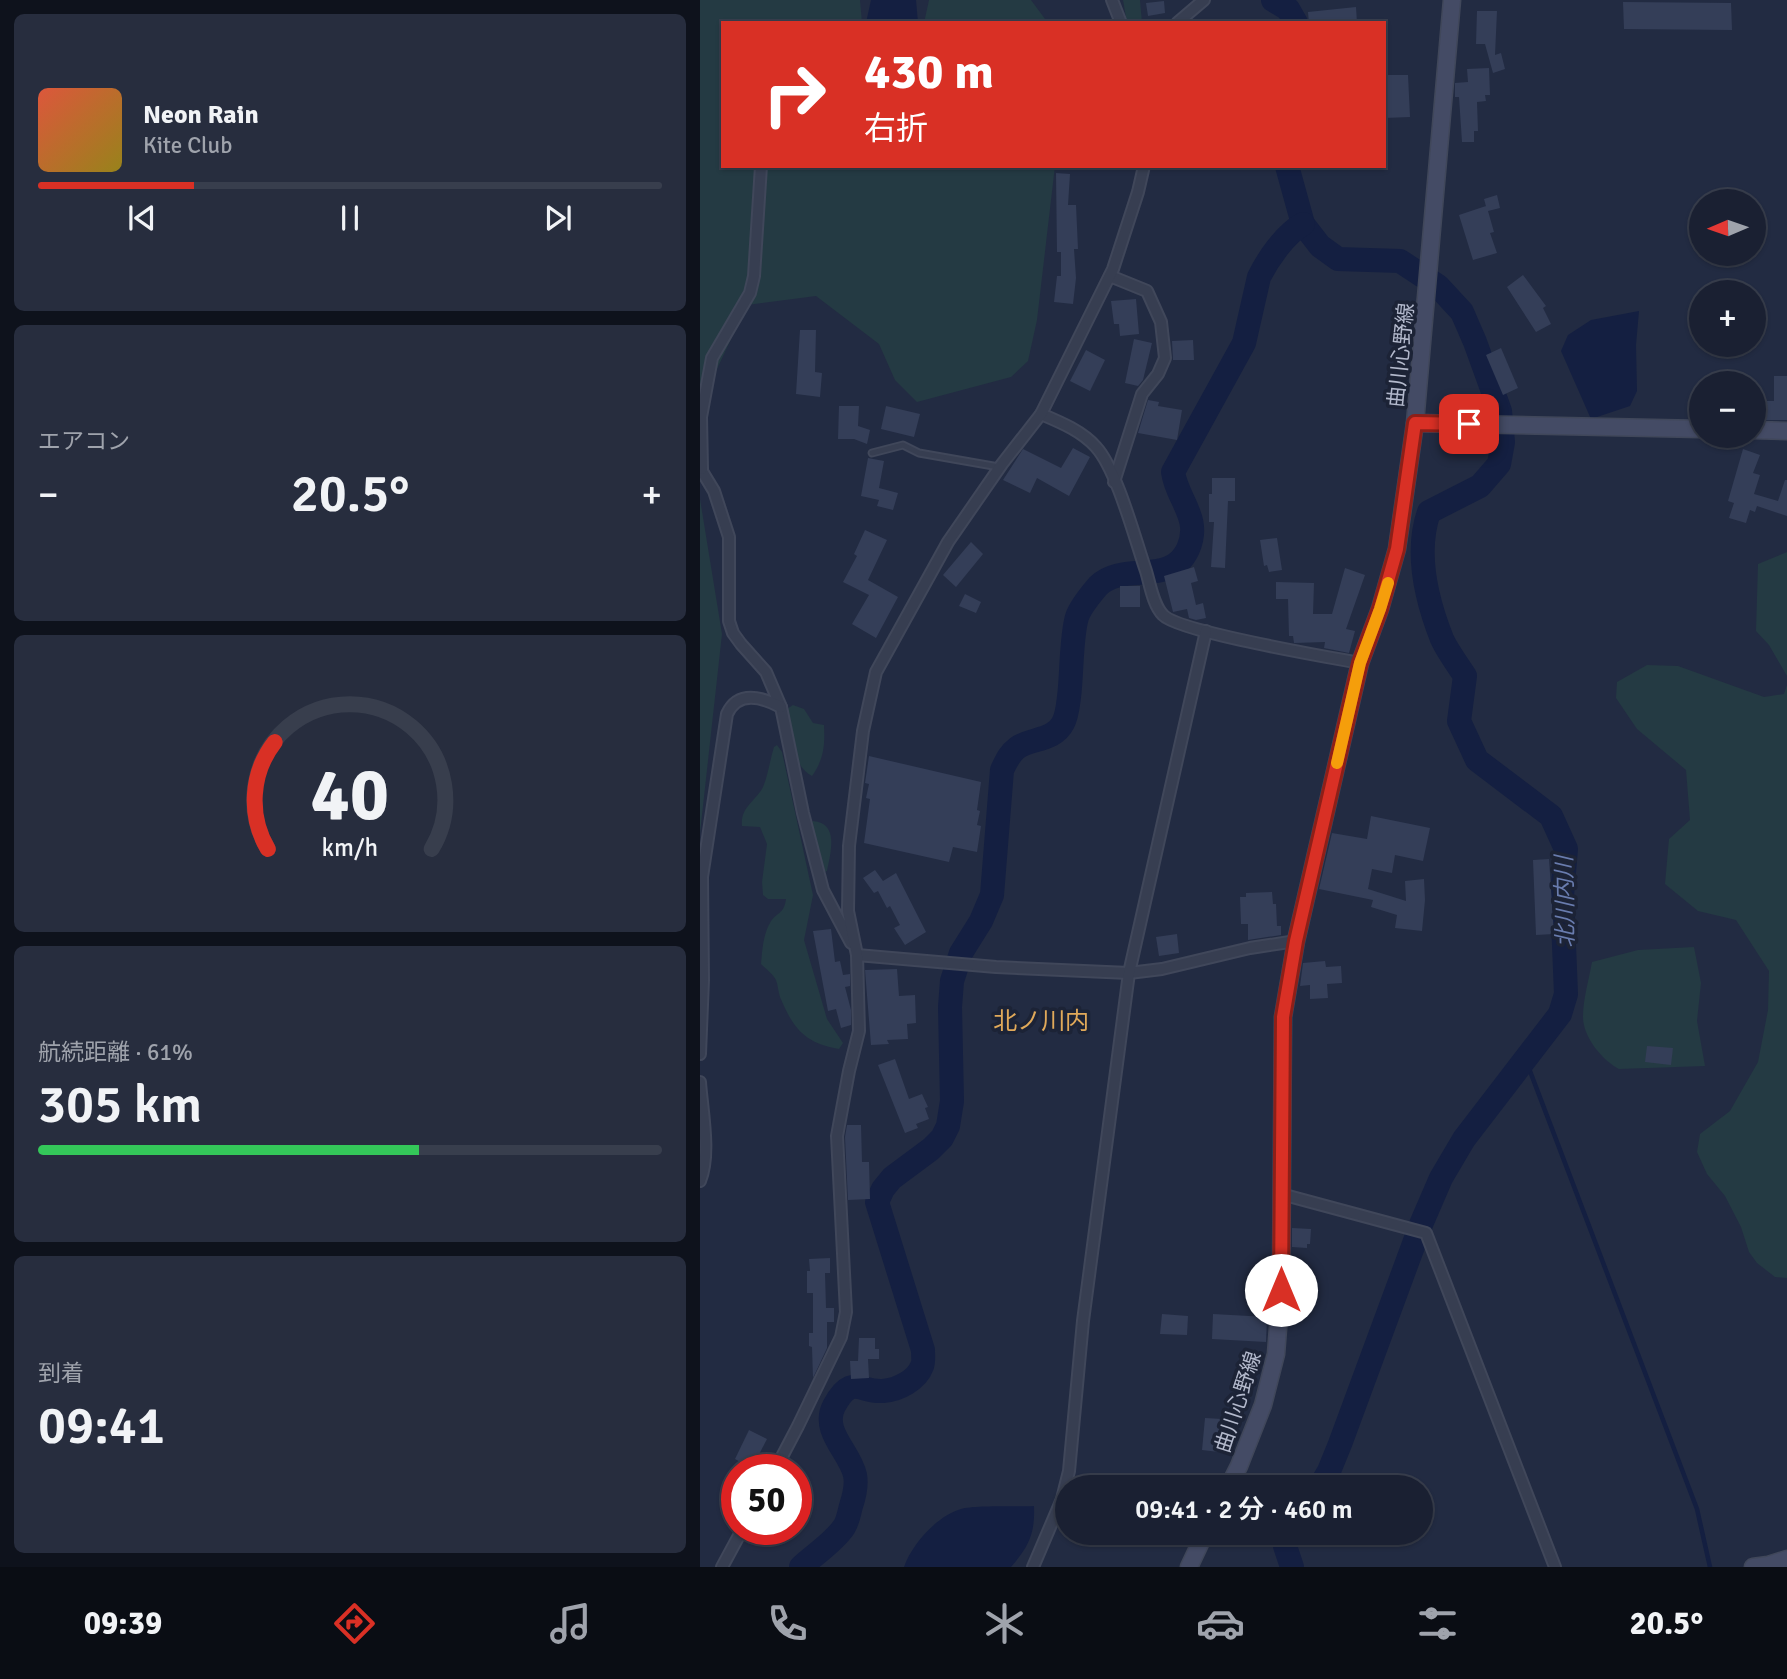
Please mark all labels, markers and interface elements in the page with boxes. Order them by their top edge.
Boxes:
text: 430 m [864,42,994,102]
icon: right [749,49,840,140]
text: Neon Rain [143,99,259,131]
text: 右折 [864,109,928,148]
text: Kite Club [143,131,232,160]
north arrow [1689,189,1766,266]
map controls [1689,189,1766,448]
icon: previous [123,199,161,237]
icon: pause [331,199,369,237]
icon: next [539,199,577,237]
button: + [1689,280,1766,357]
street label: 曲川心野線 [1383,301,1419,409]
button: − [1689,371,1766,448]
pin [1439,394,1499,454]
icon: arrive [1450,405,1488,443]
text: エアコン [38,427,130,456]
text: 20.5° [291,462,409,526]
text: − [38,471,59,518]
text: + [641,471,662,518]
text: 40 [311,752,389,841]
text: km/h [322,832,378,863]
water label: 北川内川 [1550,853,1580,948]
district label: 北ノ川内 [993,1006,1089,1036]
text: 航続距離 · 61% [38,1038,193,1067]
text: 305 km [38,1073,202,1137]
position arrow [1244,1253,1318,1327]
street label: 曲川心野線 [1209,1348,1267,1456]
text: 到着 [38,1359,84,1388]
text: 09:41 [38,1394,165,1458]
speed limit sign: 50 [721,1454,812,1545]
text: 09:41 · 2 分 · 460 m [1135,1494,1353,1526]
icon: directions [330,1599,379,1648]
icon: music [546,1599,595,1648]
icon: phone [763,1599,812,1648]
icon: climate [980,1599,1029,1648]
icon: car [1196,1599,1245,1648]
icon: filters [1413,1599,1462,1648]
text: 09:39 [84,1604,162,1643]
text: 20.5° [1629,1604,1703,1643]

